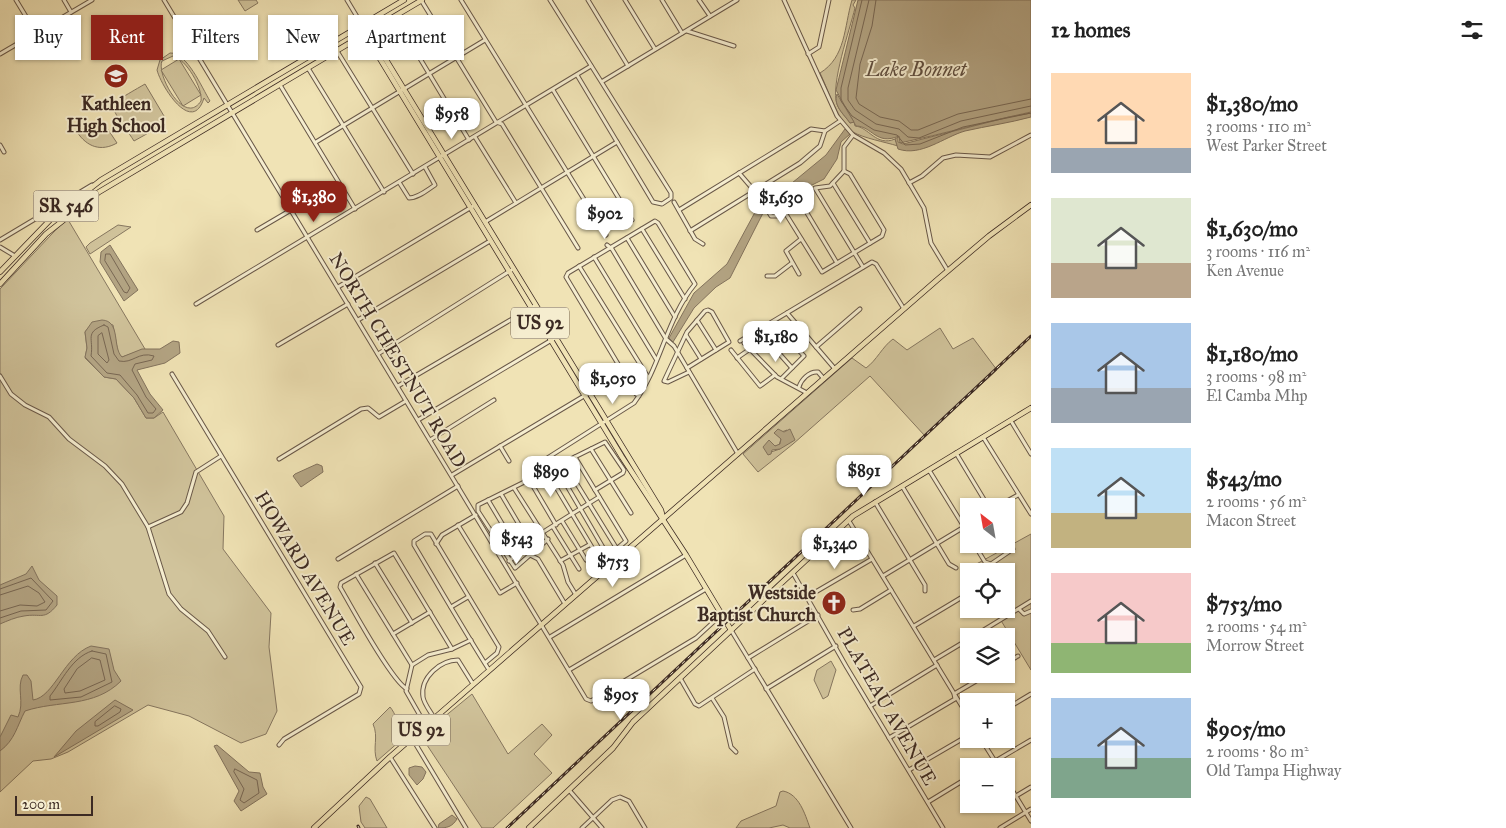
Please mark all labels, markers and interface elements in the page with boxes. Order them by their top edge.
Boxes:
chip: Buy [15,15,81,60]
chip: Rent [91,15,163,60]
chip: Filters [173,15,258,60]
chip: New [268,15,338,60]
chip: Apartment [348,15,464,60]
icon: filters [1458,16,1486,44]
text: 12 homes [1051,17,1130,43]
water label: Lake Bonnet [865,57,968,81]
school or university icon: Kathleen High School [103,63,129,89]
text: $1,380/mo [1206,91,1298,117]
place label: Kathleen High School [66,92,166,138]
icon: home [1091,93,1151,153]
pin: $958 [422,98,482,140]
text: $958 [435,104,469,123]
text: 3 rooms · 110 m² [1206,117,1311,136]
text: West Parker Street [1206,136,1327,155]
pin: $1,380 [273,180,355,223]
pin: $1,630 [740,182,822,224]
text: $1,380 [292,187,336,206]
text: $1,630 [759,188,803,207]
road number: SR 546 [34,190,98,222]
pin: $902 [575,198,635,240]
text: $902 [587,204,623,223]
text: $1,630/mo [1206,216,1298,242]
icon: home [1091,218,1151,278]
text: 3 rooms · 116 m² [1206,242,1310,261]
street label: NORTH CHESTNUT ROAD [325,248,471,472]
text: Ken Avenue [1206,261,1284,280]
road number: US 92 [511,307,569,338]
pin: $1,180 [735,320,817,363]
text: $1,180 [754,327,798,346]
text: $1,180/mo [1206,341,1298,367]
icon: home [1091,343,1151,403]
pin: $1,050 [572,362,654,405]
text: 3 rooms · 98 m² [1206,367,1306,386]
text: $1,050 [590,369,636,388]
text: El Camba Mhp [1206,386,1308,405]
pin: $891 [834,454,894,497]
pin: $890 [521,456,581,498]
text: $891 [848,461,880,480]
text: $890 [533,462,569,481]
text: $543/mo [1206,466,1282,492]
icon: home [1091,468,1151,528]
street label: HOWARD AVENUE [250,487,360,650]
text: 2 rooms · 56 m² [1206,492,1306,511]
north arrow [960,498,1015,552]
map controls [960,498,1015,813]
text: Macon Street [1206,511,1296,530]
pin: $543 [487,522,547,565]
pin: $1,340 [794,528,876,570]
text: $543 [501,529,533,548]
text: $1,340 [813,534,857,553]
pin: $753 [583,546,643,588]
text: $753 [597,552,629,571]
button: locate [960,563,1015,618]
place label: Westside Baptist Church [697,581,816,627]
church icon: Westside Baptist Church [821,590,847,616]
text: $753/mo [1206,591,1282,617]
icon: home [1091,593,1151,653]
text: 2 rooms · 54 m² [1206,617,1307,636]
street label: PLATEAU AVENUE [832,623,942,789]
button: layers [960,628,1015,683]
text: Morrow Street [1206,636,1304,655]
pin: $905 [591,678,651,721]
text: $905 [604,685,638,704]
button: + [960,693,1015,748]
road number: US 92 [392,714,450,746]
text: $905/mo [1206,716,1286,742]
icon: home [1091,718,1151,778]
text: 2 rooms · 80 m² [1206,742,1309,761]
button: − [960,758,1015,813]
text: Old Tampa Highway [1206,761,1341,780]
scale bar [15,793,92,816]
text: 200 m [22,796,60,813]

